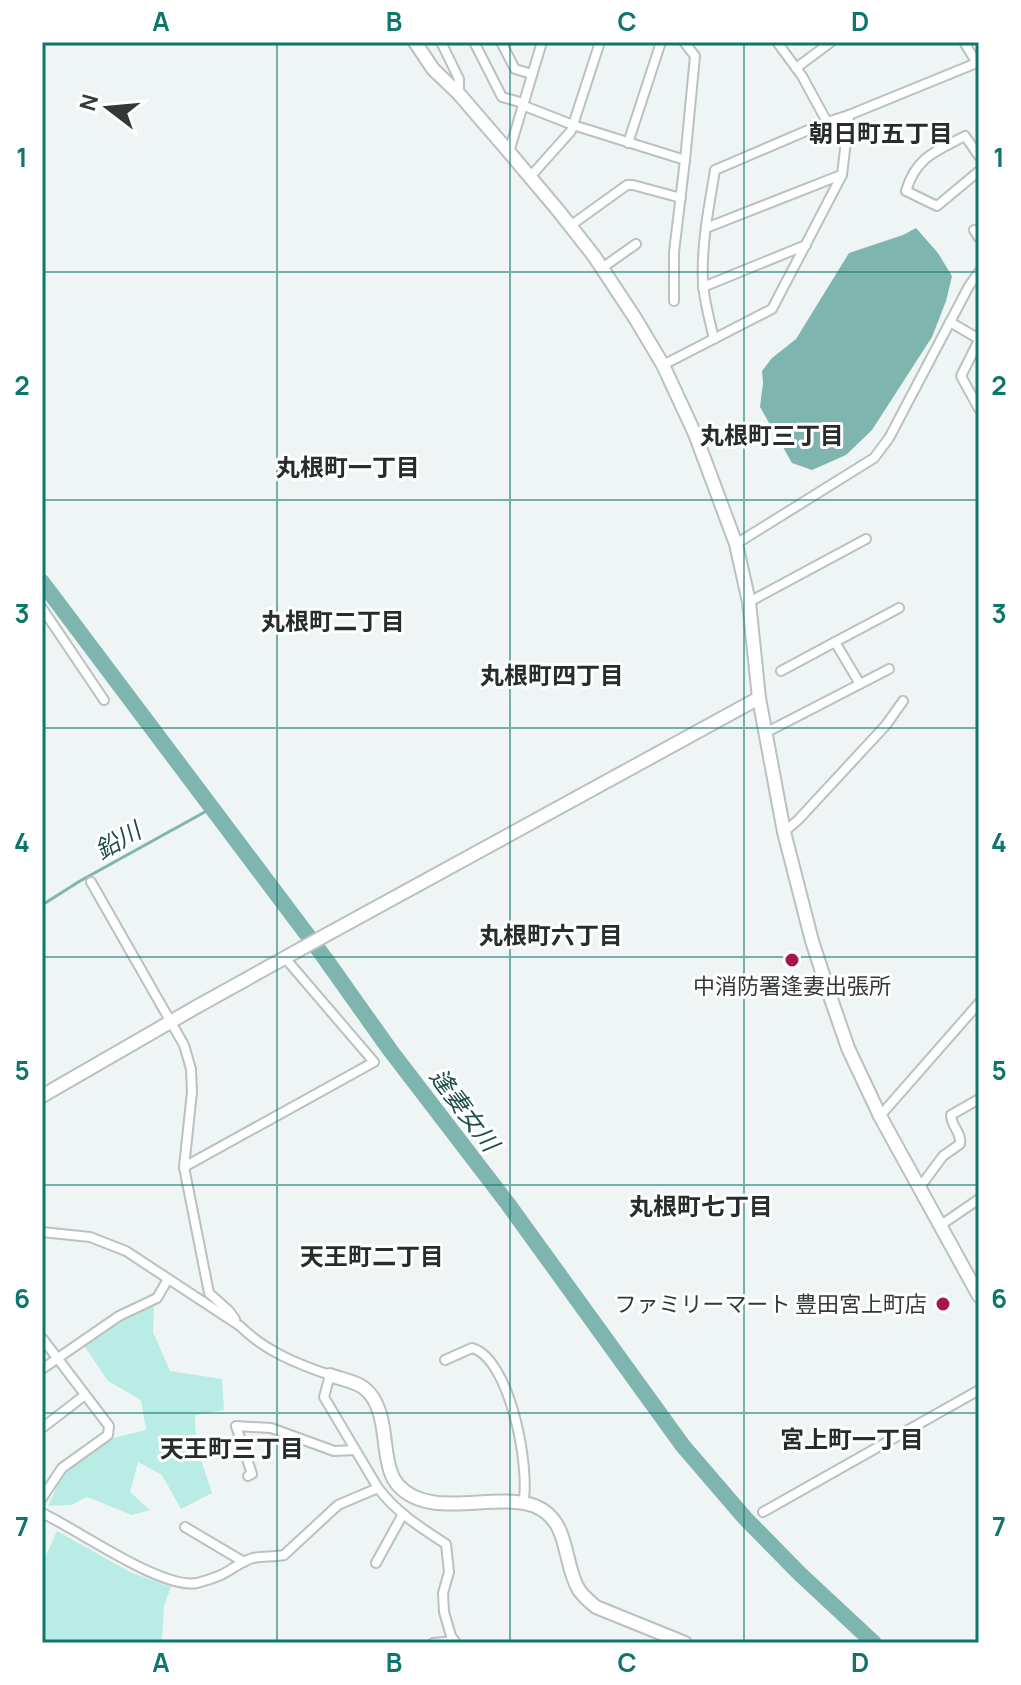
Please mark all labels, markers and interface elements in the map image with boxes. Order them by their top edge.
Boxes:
text: A [152,3,170,39]
text: B [386,3,402,39]
text: C [617,3,637,39]
text: D [851,3,869,39]
north arrow [68,68,148,148]
text: N [72,91,105,114]
district label: 朝日町五丁目 [809,116,953,149]
text: 1 [16,139,28,175]
text: 1 [993,139,1005,175]
text: 2 [14,367,30,403]
text: 2 [991,367,1007,403]
district label: 丸根町三丁目 [700,418,844,451]
district label: 丸根町一丁目 [276,450,420,483]
text: 3 [14,595,30,631]
text: 3 [991,595,1007,631]
district label: 丸根町二丁目 [261,604,405,637]
district label: 丸根町四丁目 [480,658,624,691]
water label: 鉛川 [88,812,149,866]
text: 4 [14,824,30,860]
text: 4 [991,824,1007,860]
district label: 丸根町六丁目 [479,918,623,951]
marker: 中消防署逢妻出張所 [783,951,801,969]
place label: 中消防署逢妻出張所 [693,971,891,1001]
text: 5 [14,1052,30,1088]
text: 5 [991,1052,1007,1088]
water label: 逢妻女川 [423,1061,509,1160]
district label: 丸根町七丁目 [629,1189,773,1222]
district label: 天王町二丁目 [300,1239,444,1272]
text: 6 [14,1280,30,1316]
text: 6 [991,1280,1007,1316]
place label: ファミリーマート 豊田宮上町店 [615,1289,927,1319]
marker: ファミリーマート 豊田宮上町店 [934,1295,952,1313]
district label: 宮上町一丁目 [780,1422,924,1455]
district label: 天王町三丁目 [160,1431,304,1464]
text: 7 [15,1508,29,1544]
text: 7 [992,1508,1006,1544]
text: A [152,1644,170,1680]
text: B [386,1644,402,1680]
text: C [617,1644,637,1680]
text: D [851,1644,869,1680]

